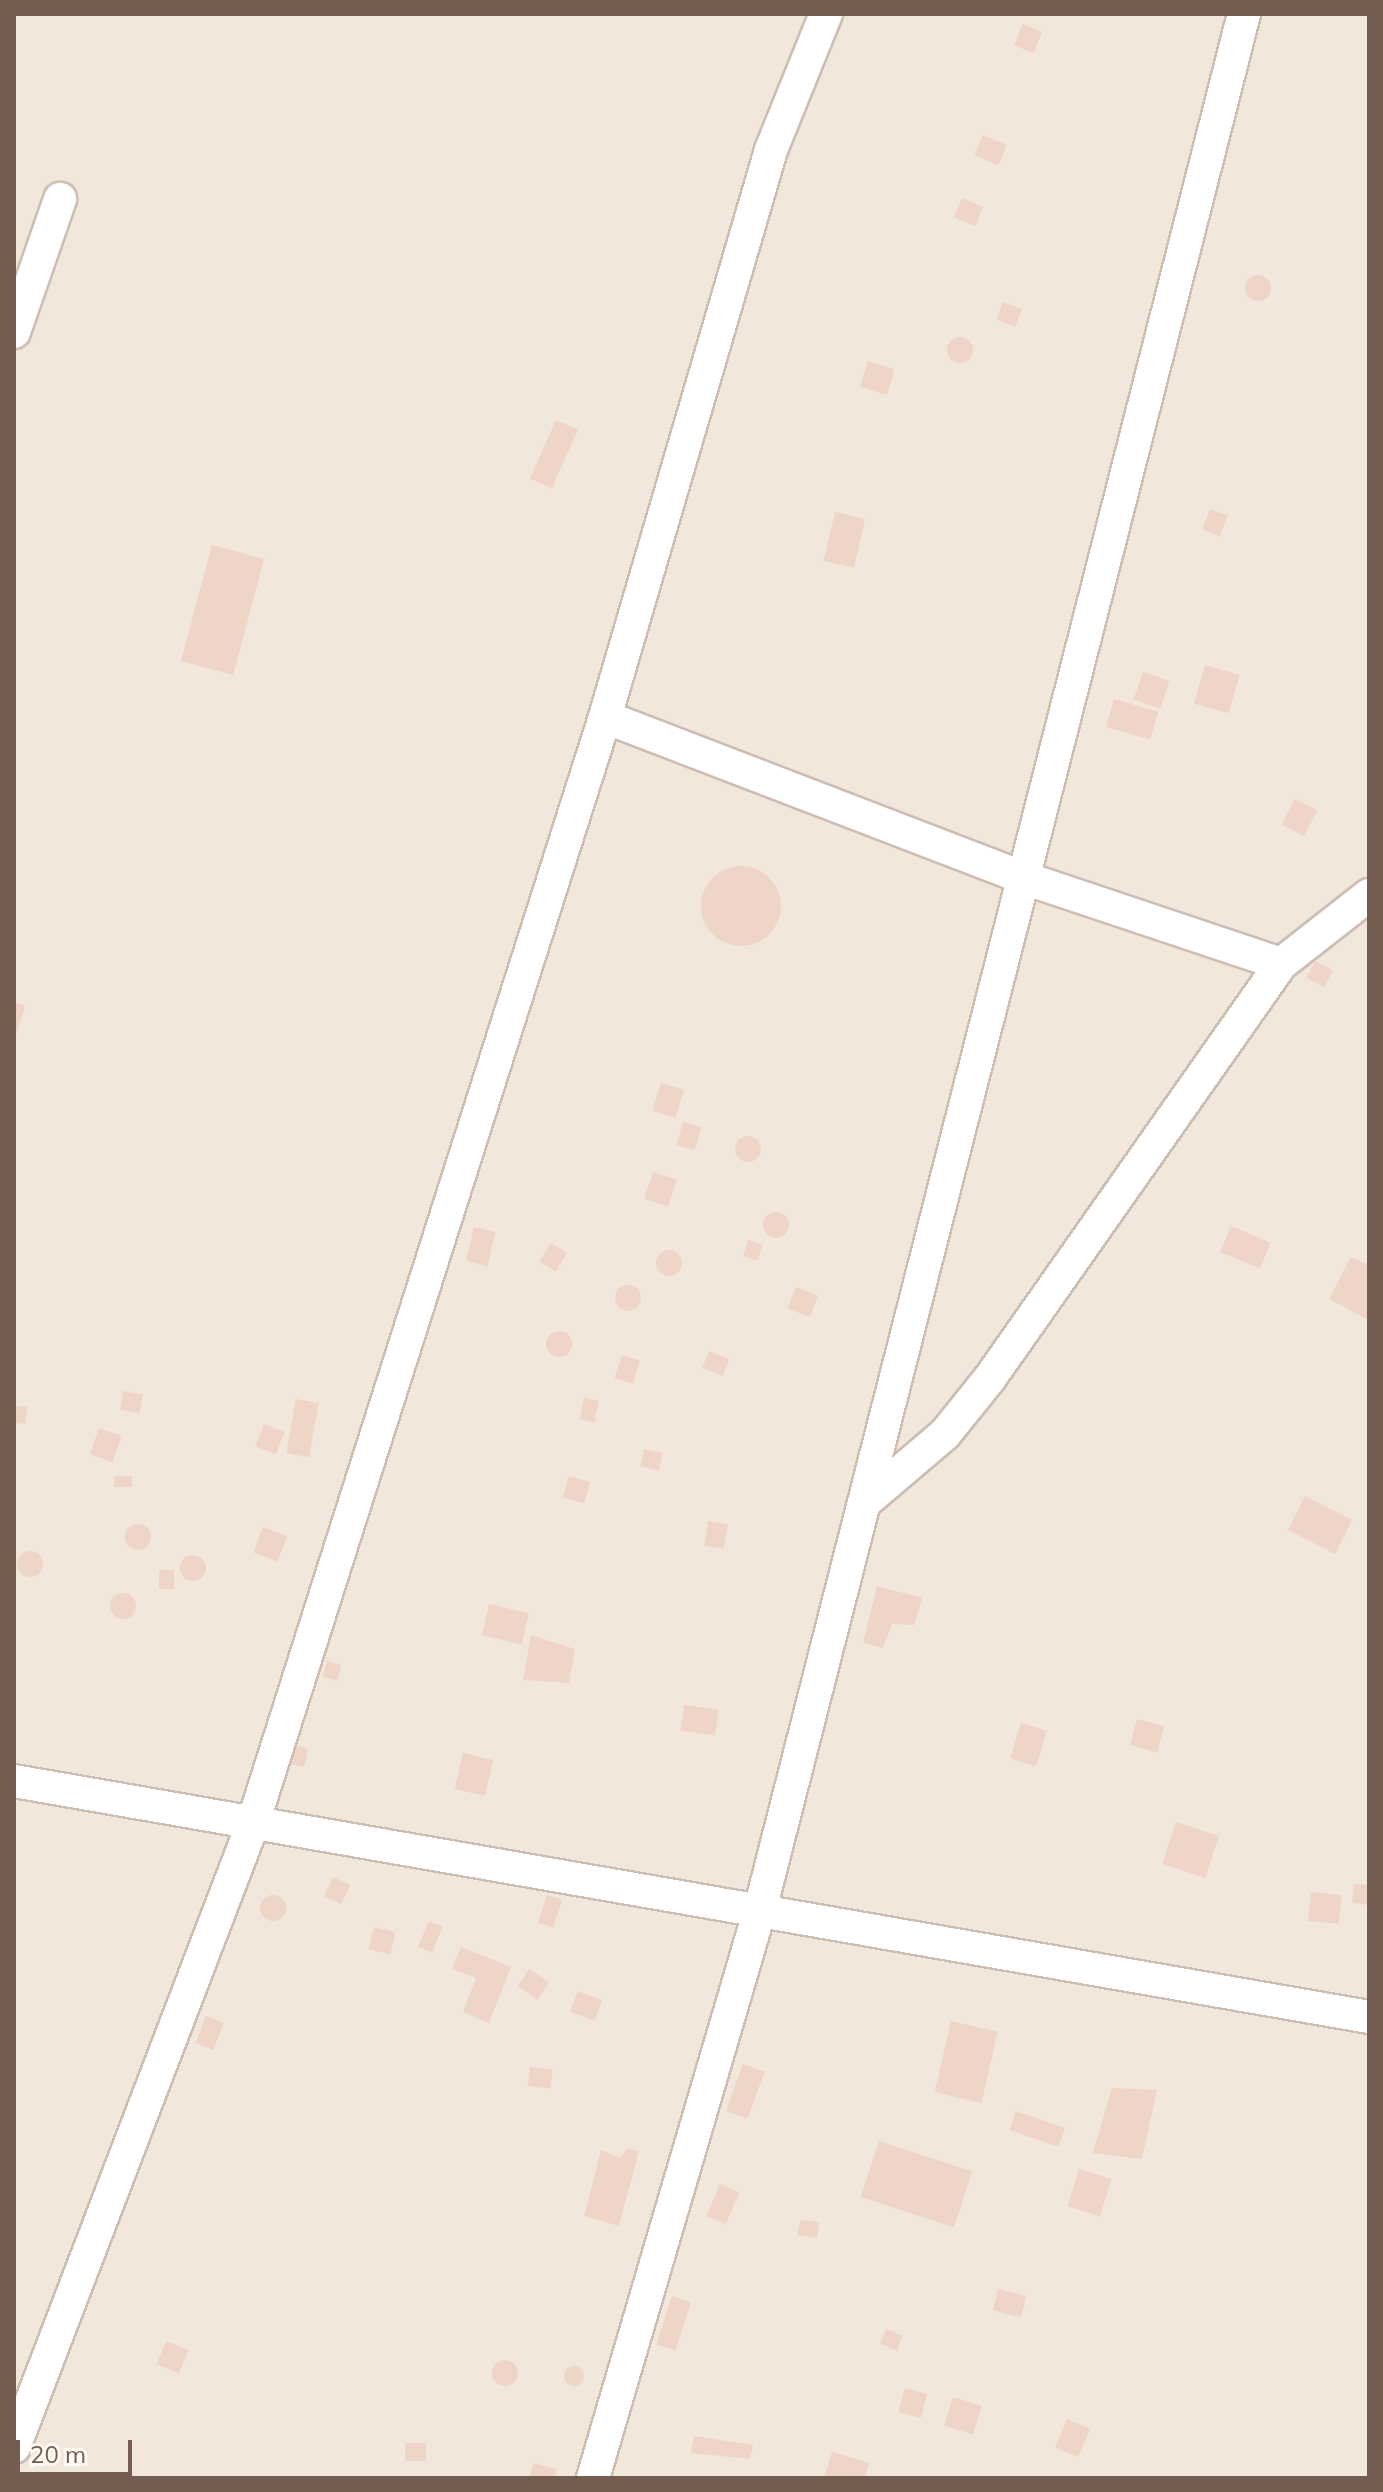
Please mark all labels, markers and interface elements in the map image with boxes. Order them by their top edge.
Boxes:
scale bar [20,2424,136,2474]
text: 20 m [30,2439,86,2469]

